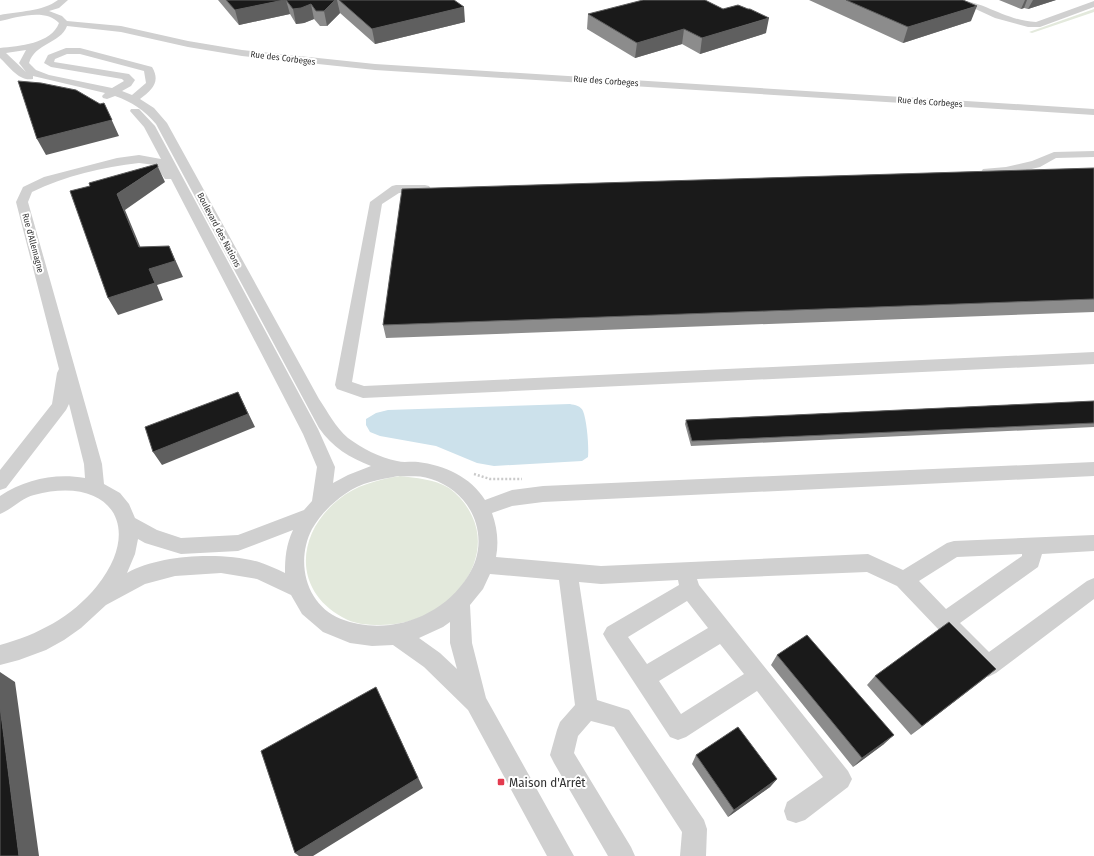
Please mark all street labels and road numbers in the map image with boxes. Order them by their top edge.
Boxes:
street label: Rue des Corbeges [250,49,316,67]
street label: Rue des Corbeges [573,74,639,88]
street label: Rue des Corbeges [897,95,963,109]
street label: Boulevard des Nations [195,191,243,269]
street label: Rue d'Allemagne [20,212,46,274]

